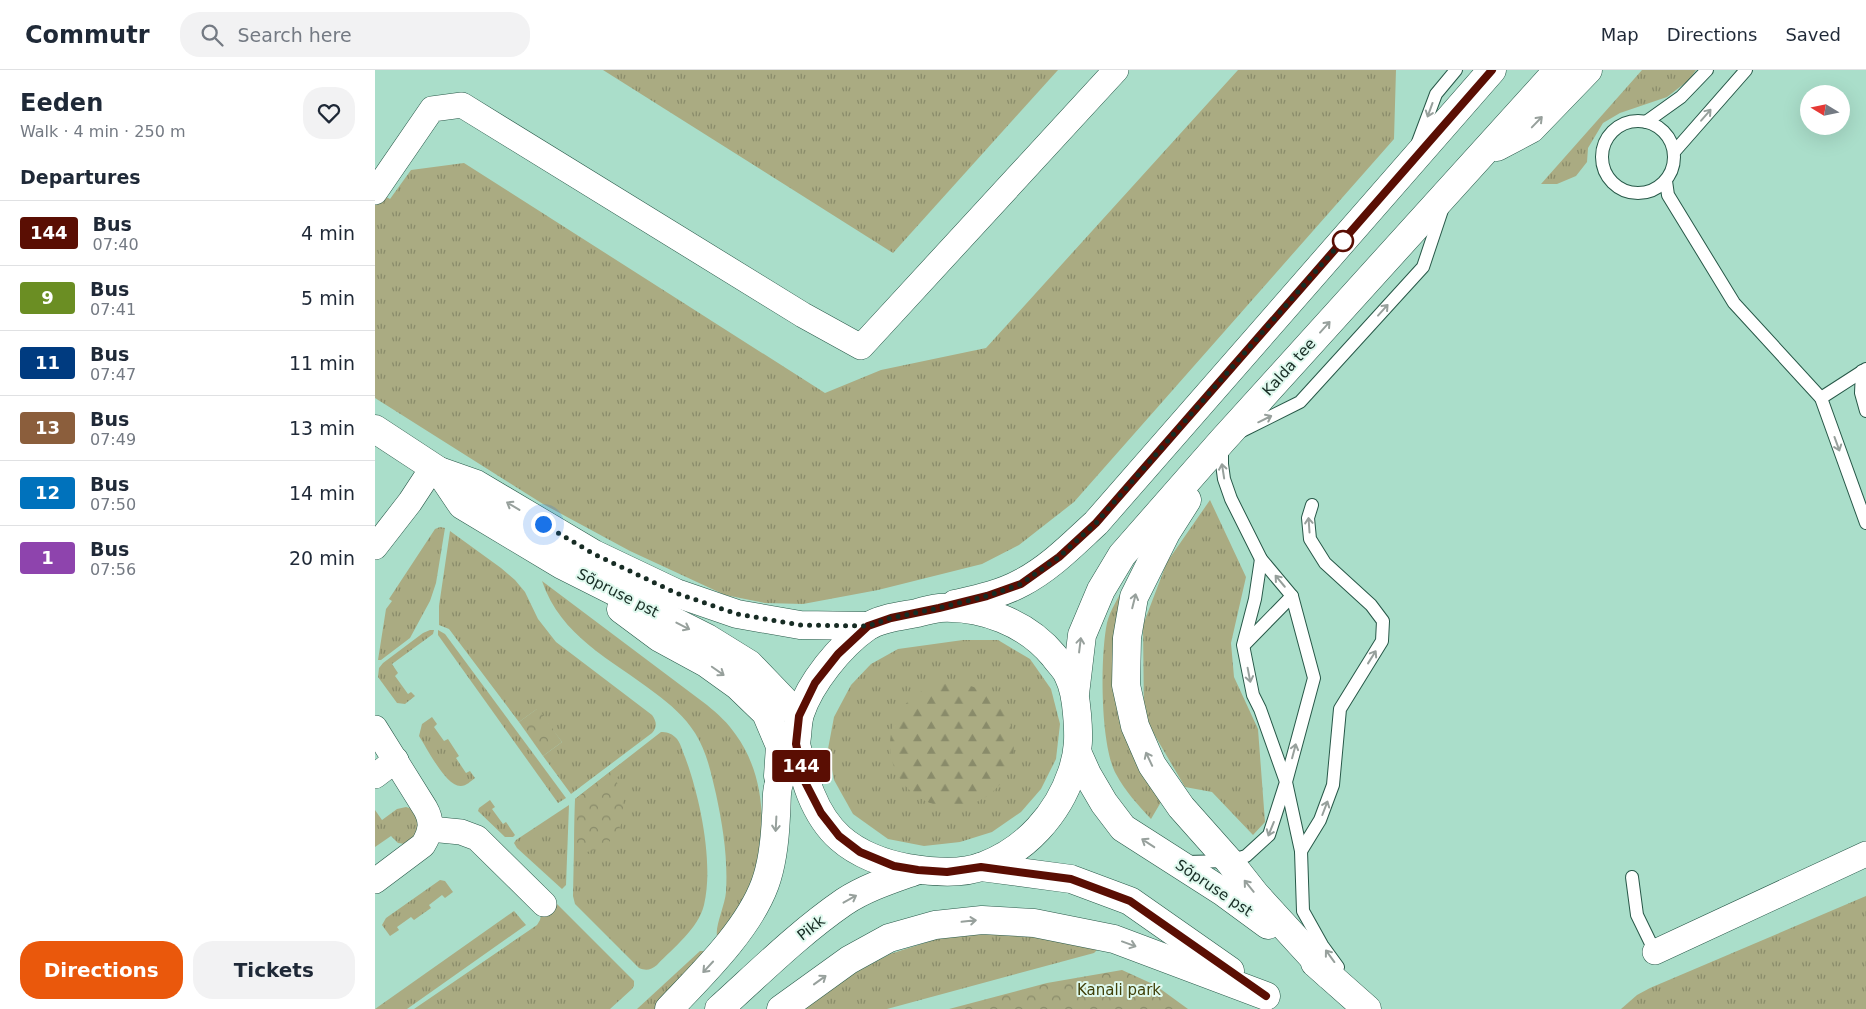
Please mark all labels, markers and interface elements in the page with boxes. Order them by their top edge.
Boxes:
search box [180,12,530,57]
text: Commutr [25,21,150,49]
icon: search [198,21,226,49]
text: Search here [238,24,352,46]
text: Map [1601,24,1639,45]
text: Directions [1667,24,1757,45]
text: Saved [1785,24,1841,45]
north arrow [1800,85,1850,135]
map controls [1800,85,1850,135]
button: heart [303,87,355,139]
text: Eeden [20,89,103,117]
one-way arrow [1425,102,1434,118]
one-way arrow [1700,109,1712,122]
one-way arrow [1531,116,1543,129]
text: Walk · 4 min · 250 m [20,122,185,141]
text: Departures [20,166,141,188]
text: Bus [93,213,132,235]
text: 144 [30,222,68,243]
text: 4 min [301,222,355,244]
unlabelled marker [1332,230,1354,252]
text: 07:40 [93,235,139,254]
text: Bus [90,278,129,300]
text: 9 [41,287,54,308]
text: 5 min [301,287,355,309]
text: 07:41 [90,300,136,319]
one-way arrow [1378,304,1389,317]
one-way arrow [1319,321,1331,334]
street label: Kalda tee [1259,335,1319,399]
text: Bus [90,343,129,365]
text: 11 [35,352,60,373]
text: 11 min [289,352,355,374]
text: 07:47 [90,365,136,384]
text: Bus [90,408,129,430]
one-way arrow [1258,414,1273,424]
text: 13 [35,417,60,438]
text: 13 min [289,417,355,439]
text: 07:49 [90,430,136,449]
one-way arrow [1833,436,1842,451]
one-way arrow [1218,463,1228,479]
text: Bus [90,473,129,495]
text: 12 [35,482,60,503]
text: 14 min [289,482,355,504]
text: 07:50 [90,495,136,514]
one-way arrow [507,501,521,511]
your location [531,512,556,537]
one-way arrow [1304,518,1313,534]
text: Bus [90,538,129,560]
text: 1 [41,547,54,568]
text: 20 min [289,547,355,569]
text: 07:56 [90,560,136,579]
street label: Sõpruse pst [574,565,662,621]
one-way arrow [1274,575,1285,588]
one-way arrow [1130,594,1139,610]
one-way arrow [675,622,690,631]
one-way arrow [1075,637,1085,653]
one-way arrow [1367,650,1377,664]
one-way arrow [711,666,725,676]
one-way arrow [1245,667,1254,683]
one-way arrow [1290,743,1299,759]
line badge: 144 [772,750,830,782]
one-way arrow [1144,752,1154,767]
text: 144 [782,755,820,776]
one-way arrow [1320,801,1330,816]
one-way arrow [771,816,780,832]
one-way arrow [1265,821,1275,836]
one-way arrow [1141,838,1155,848]
street label: Sõpruse pst [1172,856,1256,920]
one-way arrow [1244,880,1255,893]
one-way arrow [843,894,857,904]
street label: Pikk [794,911,829,944]
one-way arrow [960,916,976,926]
one-way arrow [1120,940,1136,949]
button: Directions [20,941,183,999]
button: Tickets [193,941,355,999]
one-way arrow [1324,950,1335,963]
one-way arrow [702,961,714,974]
one-way arrow [813,975,827,985]
park label: Kanali park [1077,981,1161,999]

